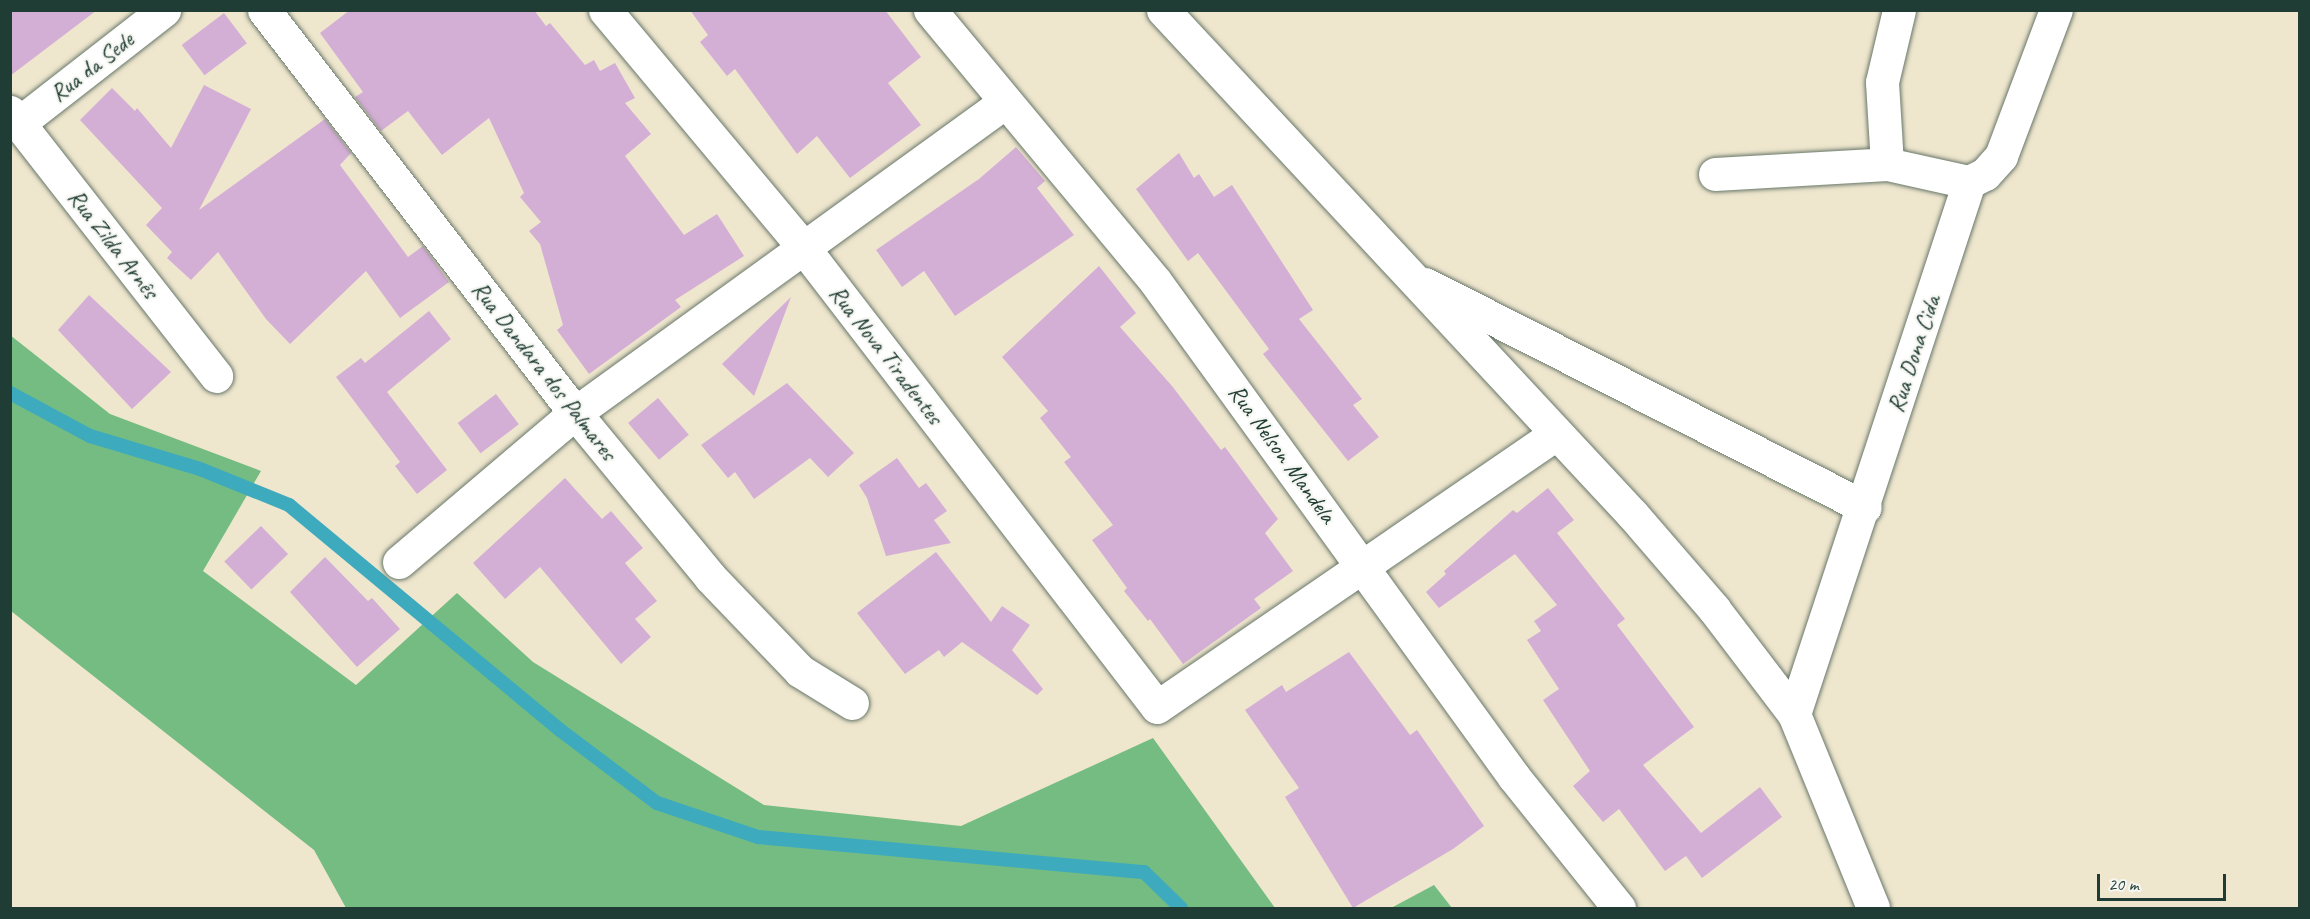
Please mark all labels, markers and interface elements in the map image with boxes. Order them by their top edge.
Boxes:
street label: Rua da Sede [44,25,140,109]
street label: Rua Zilda Arnês [62,184,164,304]
street label: Rua Dandara dos Palmares [465,275,623,467]
street label: Rua Nova Tiradentes [823,280,949,430]
street label: Rua Dona Cida [1882,292,1946,416]
street label: Rua Nelson Mandela [1222,378,1342,530]
scale bar [2100,862,2229,900]
text: 20 m [2108,873,2139,895]

